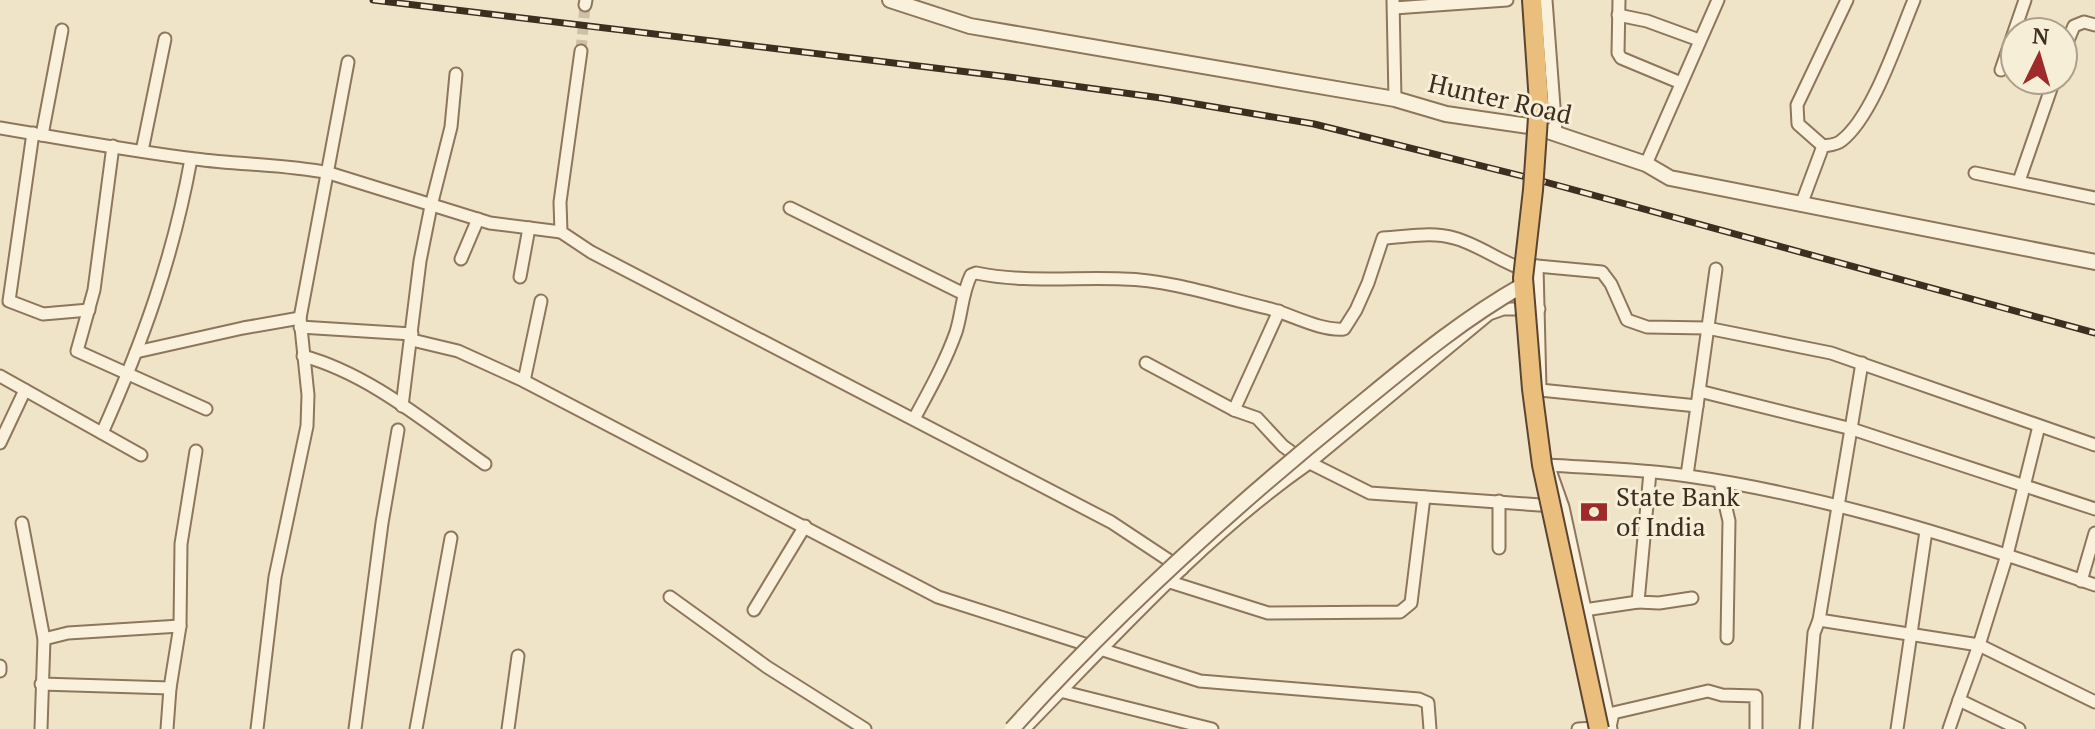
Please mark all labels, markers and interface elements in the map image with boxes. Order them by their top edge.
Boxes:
north arrow [1999,16,2079,96]
text: N [2031,20,2051,51]
street label: Hunter Road [1425,65,1575,131]
place label: State Bank of India [1616,479,1740,543]
bank icon: State Bank of India [1579,497,1609,527]

